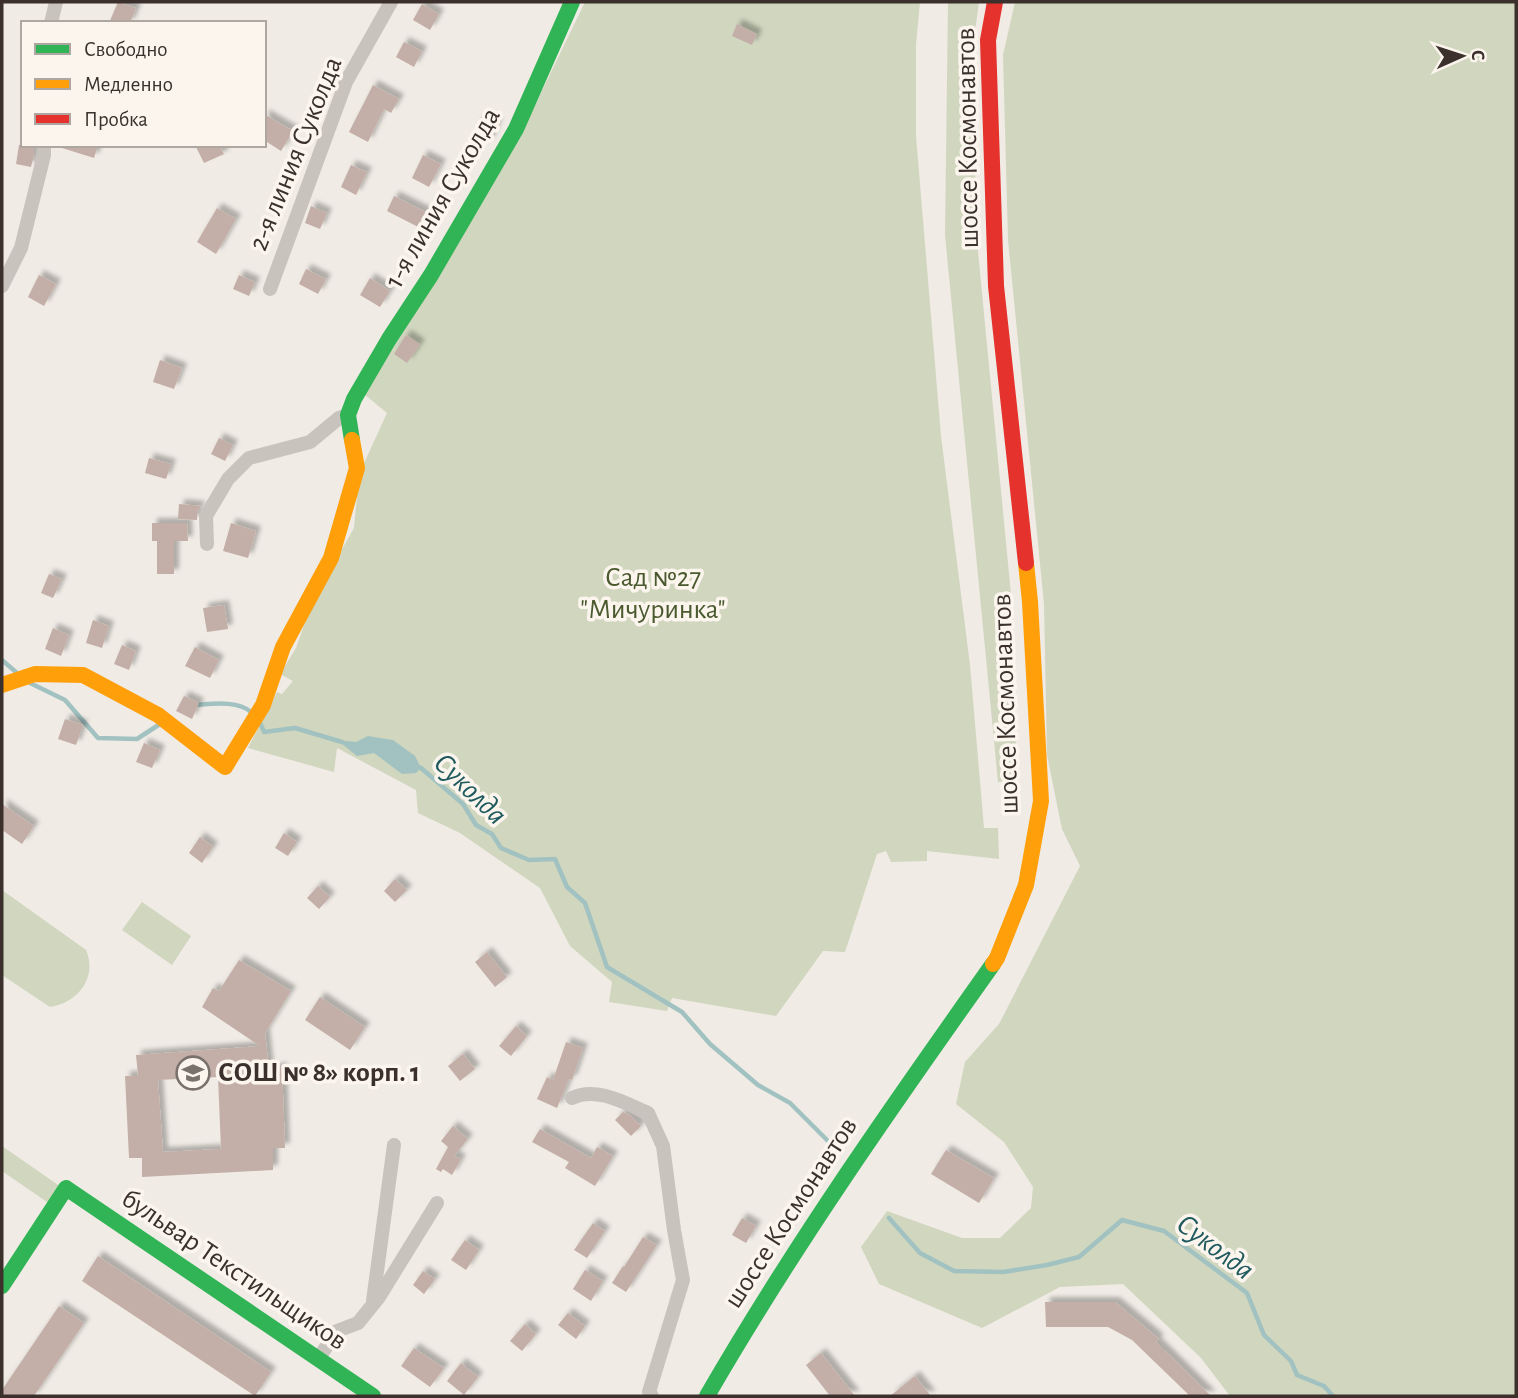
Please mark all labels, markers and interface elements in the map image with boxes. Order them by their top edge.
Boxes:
legend [21,21,266,147]
north arrow [1427,21,1497,91]
street label: шоссе Космонавтов [952,27,984,249]
text: Свободно [84,39,168,60]
text: С [1468,49,1487,61]
street label: 2-я линия Суколда [244,53,348,255]
text: Медленно [84,74,173,95]
street label: 1-я линия Суколда [380,103,506,293]
text: Пробка [84,109,148,130]
park label: Сад №27 "Мичуринка" [580,564,726,624]
street label: шоссе Космонавтов [988,593,1024,815]
water label: Суколда [428,748,512,830]
school or university icon: СОШ № 8» корп. 1 [174,1054,212,1092]
place label: СОШ № 8» корп. 1 [218,1059,420,1087]
street label: шоссе Космонавтов [719,1113,863,1313]
street label: бульвар Текстильщиков [116,1184,352,1356]
water label: Суколда [1171,1208,1259,1286]

